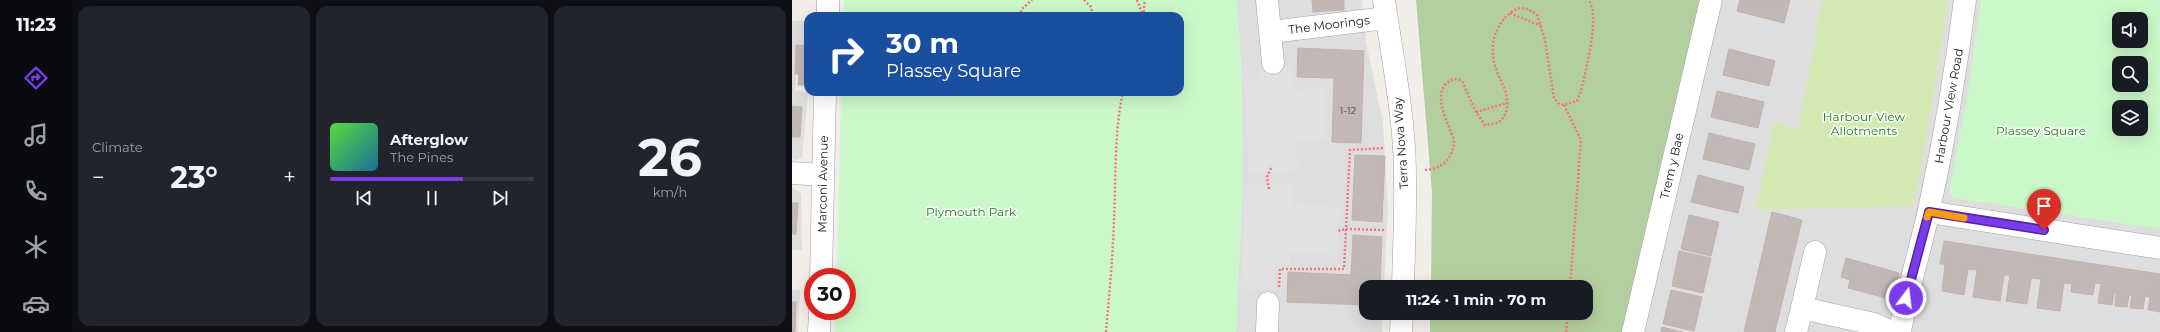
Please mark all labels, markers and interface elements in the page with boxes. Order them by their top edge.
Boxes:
street label: The Moorings [1287,12,1371,37]
map controls [2112,12,2148,136]
button: sound [2112,12,2148,48]
text: 11:23 [16,14,56,36]
text: 30 m [886,26,959,60]
icon: right [820,28,872,80]
street label: Harbour View Road [1931,47,1966,165]
button: search [2112,56,2148,92]
text: Plassey Square [886,60,1021,82]
icon: directions [22,64,50,92]
street label: Terra Nova Way [1390,96,1411,190]
button: layers [2112,100,2148,136]
house number: 1-12 [1340,104,1357,117]
park label: Harbour View Allotments [1823,109,1906,138]
icon: music [22,121,50,149]
park label: Plassey Square [1996,123,2086,138]
text: 26 [638,126,702,189]
text: Afterglow [390,130,468,149]
street label: Trem y Bae [1657,131,1686,200]
street label: Marconi Avenue [814,135,831,233]
text: Climate [92,139,143,155]
text: The Pines [390,149,453,165]
text: 23° [170,159,218,196]
text: − [92,164,105,191]
text: + [283,164,296,191]
icon: phone [22,177,50,205]
text: km/h [653,184,687,200]
icon: previous [353,187,375,209]
icon: pause [421,187,443,209]
icon: next [489,187,511,209]
pin [2027,189,2061,230]
icon: arrive [2033,195,2055,217]
park label: Plymouth Park [926,204,1017,219]
icon: climate [22,233,50,261]
speed limit sign: 30 [804,268,856,320]
position arrow [1885,277,1927,319]
icon: car [22,290,50,318]
text: 11:24 · 1 min · 70 m [1406,290,1546,309]

